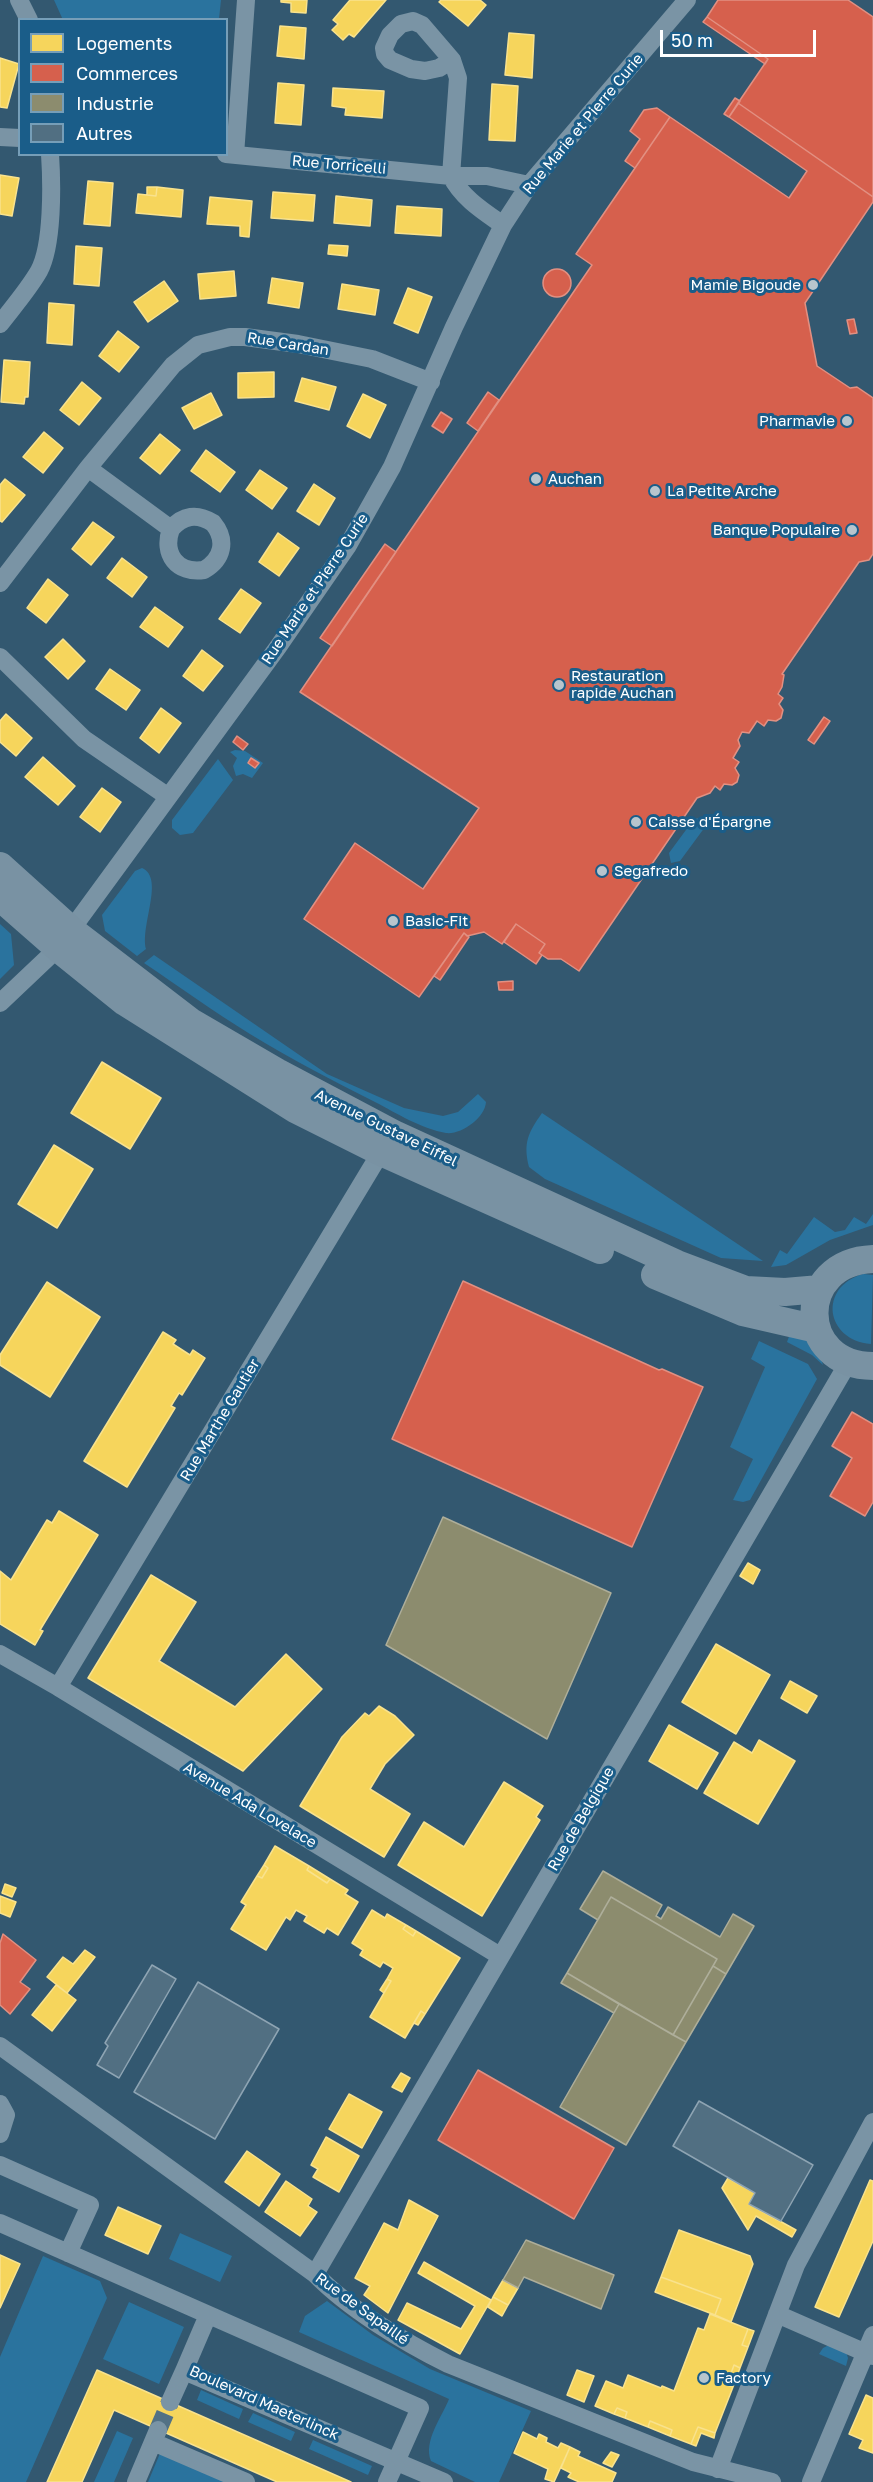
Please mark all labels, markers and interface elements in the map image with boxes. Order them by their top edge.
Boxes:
legend [18,18,228,156]
scale bar [663,18,819,56]
text: 50 m [671,29,713,51]
text: Logements [76,32,172,54]
street label: Rue Marie et Pierre Curie [519,50,647,198]
text: Commerces [76,62,178,84]
text: Industrie [76,92,154,114]
text: Autres [76,122,133,144]
street label: Rue Torricelli [291,152,387,178]
place label: Mamie Bigoude [691,276,801,294]
marker: Mamie Bigoude [806,278,820,292]
street label: Rue Cardan [246,329,330,359]
place label: Pharmavie [759,412,835,430]
marker: Pharmavie [840,414,854,428]
place label: Auchan [548,470,602,488]
marker: Auchan [529,472,543,486]
place label: La Petite Arche [667,482,777,500]
marker: La Petite Arche [648,484,662,498]
street label: Rue Marie et Pierre Curie [258,510,372,668]
place label: Banque Populaire [713,521,840,539]
marker: Banque Populaire [845,523,859,537]
place label: Restauration rapide Auchan [571,667,674,702]
marker: Restauration rapide Auchan [552,678,566,692]
place label: Caisse d'Épargne [648,813,771,831]
marker: Caisse d'Épargne [629,815,643,829]
place label: Segafredo [614,862,688,880]
marker: Segafredo [595,864,609,878]
place label: Basic-Fit [405,912,468,930]
marker: Basic-Fit [386,914,400,928]
street label: Avenue Gustave Eiffel [312,1086,460,1170]
street label: Rue Marthe Gautier [176,1356,264,1484]
street label: Avenue Ada Lovelace [180,1758,320,1852]
street label: Rue de Belgique [544,1764,618,1874]
street label: Rue de Sapaillé [312,2269,412,2349]
street label: Boulevard Maeterlinck [187,2362,341,2444]
place label: Factory [716,2369,771,2387]
marker: Factory [697,2371,711,2385]

